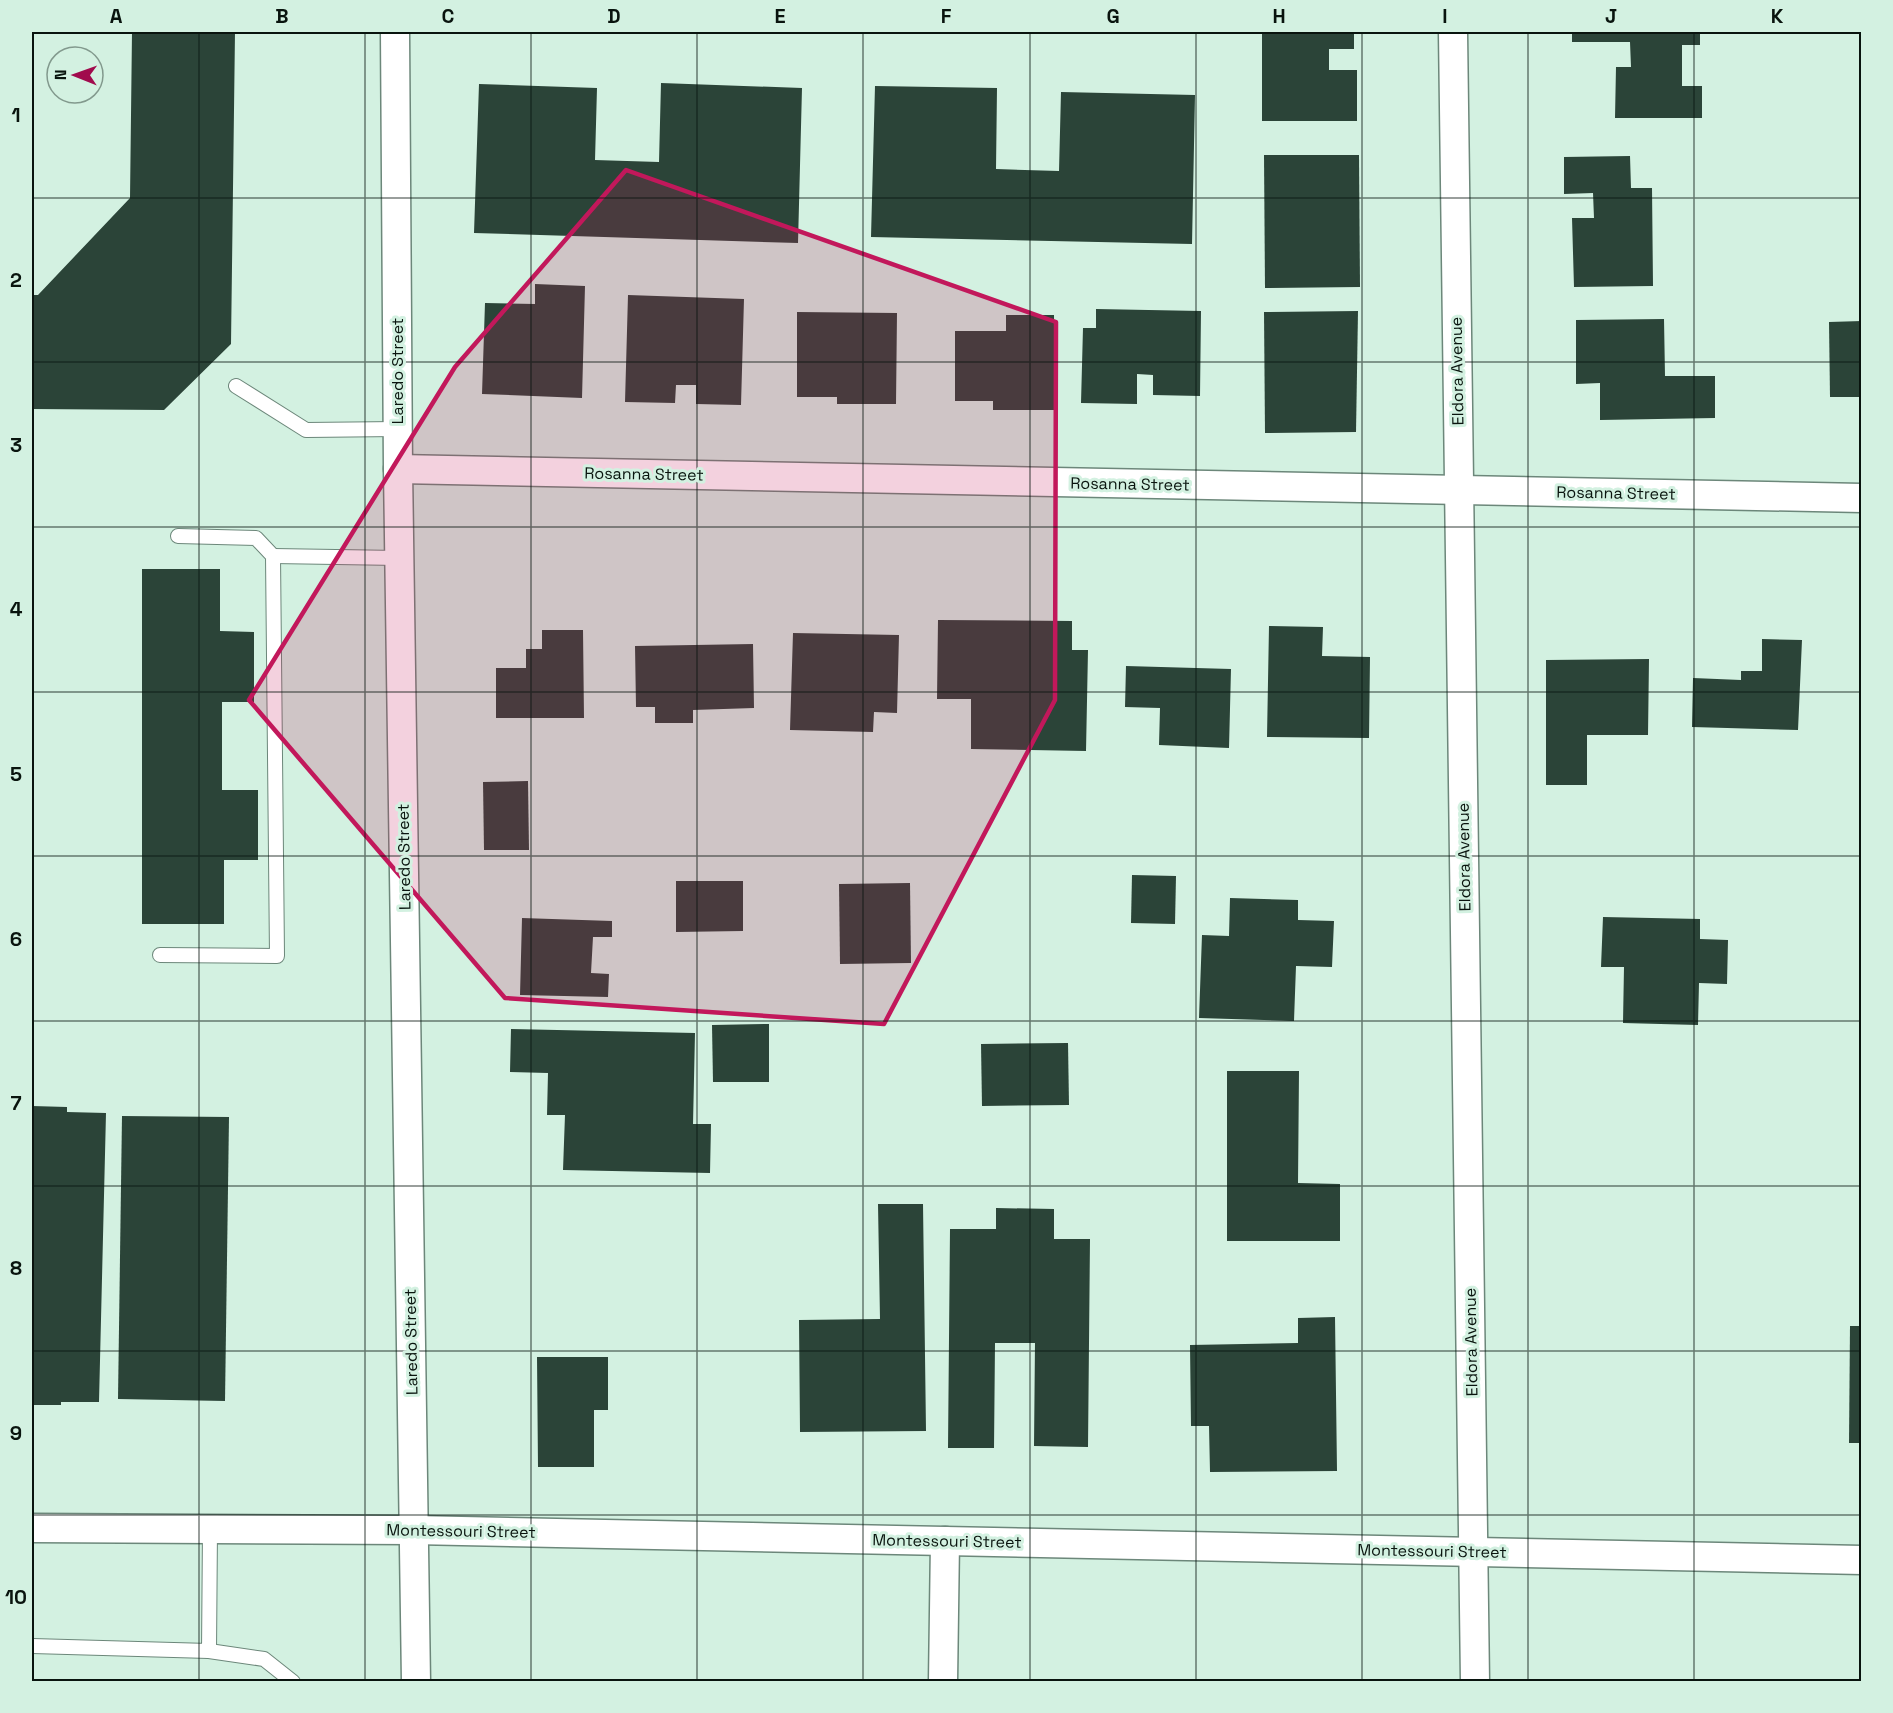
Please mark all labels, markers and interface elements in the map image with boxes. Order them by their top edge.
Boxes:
text: A [110,3,123,29]
text: B [275,3,289,29]
text: C [442,3,455,29]
text: D [607,3,621,29]
text: E [774,3,786,29]
text: F [941,3,952,29]
text: G [1106,3,1120,29]
text: H [1272,3,1286,29]
text: I [1442,3,1448,29]
text: J [1605,3,1617,29]
text: K [1771,3,1784,29]
north arrow [45,45,105,105]
text: N [50,69,71,80]
text: 1 [11,102,21,128]
text: 2 [10,267,22,293]
street label: Eldora Avenue [1446,317,1468,425]
street label: Laredo Street [387,318,408,424]
text: 3 [10,432,22,458]
street label: Rosanna Street [584,462,704,486]
street label: Rosanna Street [1070,472,1190,496]
street label: Rosanna Street [1556,481,1676,505]
text: 4 [10,596,23,622]
text: 5 [10,761,22,787]
street label: Eldora Avenue [1453,803,1475,911]
street label: Laredo Street [393,804,415,910]
text: 6 [10,926,22,952]
text: 7 [10,1090,22,1116]
text: 8 [10,1255,22,1281]
street label: Eldora Avenue [1460,1288,1482,1396]
street label: Laredo Street [400,1289,422,1395]
text: 9 [10,1420,22,1446]
street label: Montessouri Street [386,1519,536,1543]
street label: Montessouri Street [872,1529,1022,1553]
street label: Montessouri Street [1357,1539,1507,1563]
text: 10 [5,1584,27,1610]

